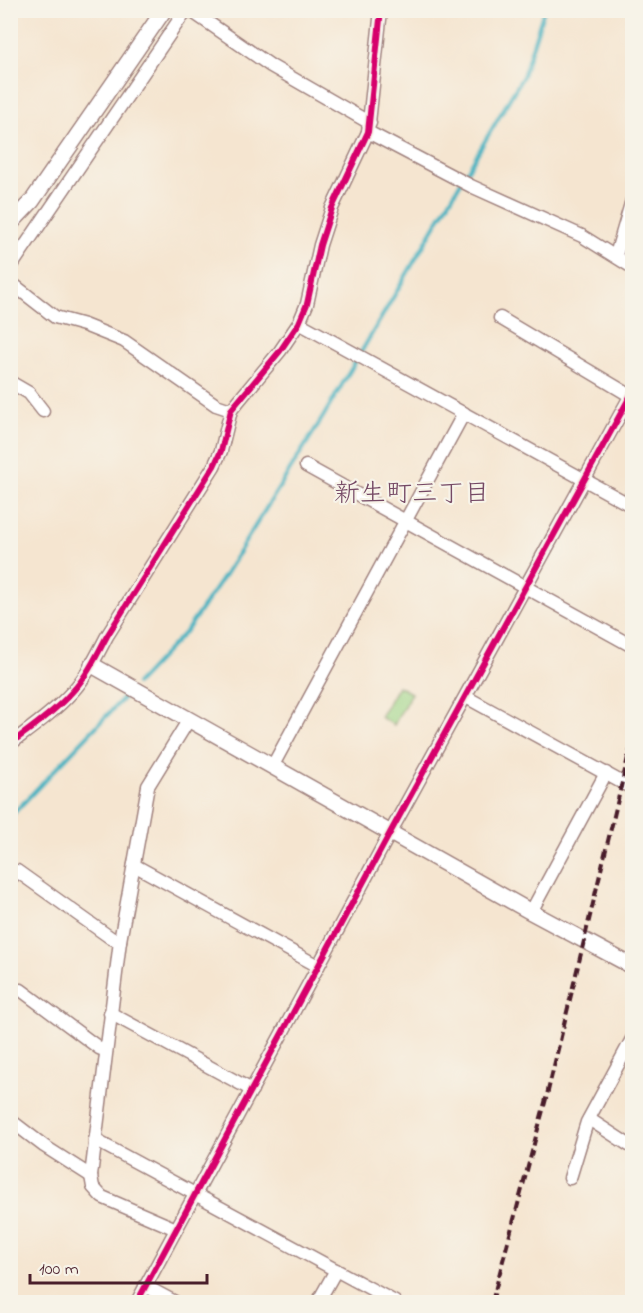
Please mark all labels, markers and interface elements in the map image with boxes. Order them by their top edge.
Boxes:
district label: 新生町三丁目 [334,476,490,514]
scale bar [30,1247,207,1285]
text: 100 m [39,1257,79,1283]

